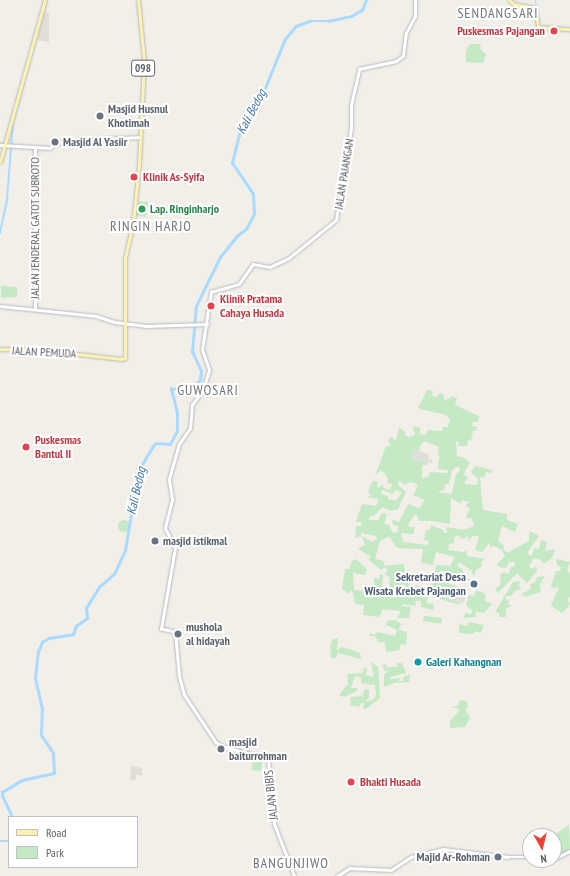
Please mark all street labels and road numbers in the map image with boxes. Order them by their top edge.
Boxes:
road number: 098 [131,59,155,77]
street label: JALAN PAJANGAN [331,137,357,211]
street label: JALAN JENDERAL GATOT SUBROTO [28,157,42,299]
street label: JALAN PEMUDA [11,343,77,361]
street label: JALAN BIBIS [261,769,281,821]

